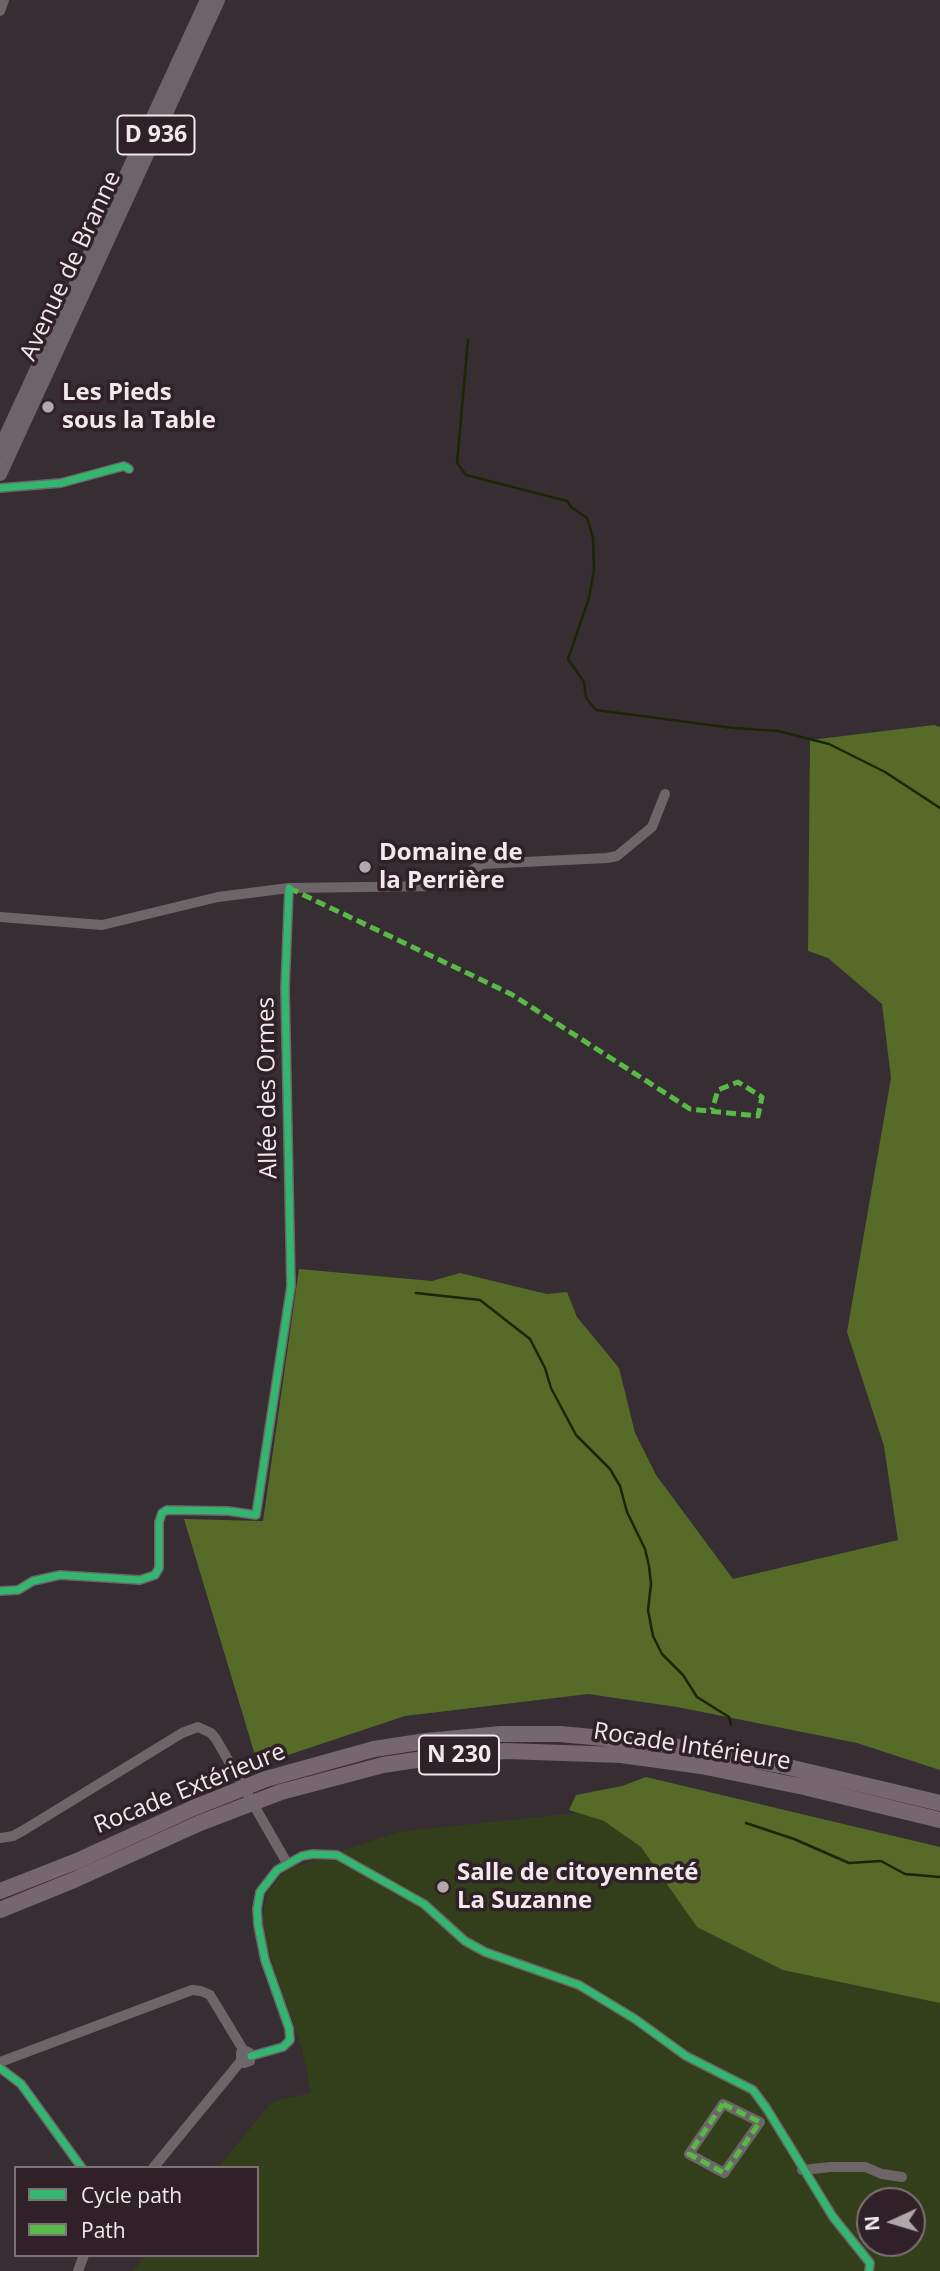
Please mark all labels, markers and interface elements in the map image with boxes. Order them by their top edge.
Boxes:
road number: D 936 [118,116,194,154]
street label: Avenue de Branne [14,167,128,365]
place label: Les Pieds sous la Table [62,379,216,435]
marker: Les Pieds sous la Table [40,399,56,415]
place label: Domaine de la Perrière [379,839,523,895]
marker: Domaine de la Perrière [357,859,373,875]
street label: Allée des Ormes [252,997,284,1179]
street label: Rocade Intérieure [591,1717,793,1777]
road number: N 230 [419,1736,499,1774]
street label: Rocade Extérieure [90,1737,290,1841]
place label: Salle de citoyenneté La Suzanne [457,1859,698,1915]
marker: Salle de citoyenneté La Suzanne [435,1879,451,1895]
legend [14,2166,259,2257]
text: Cycle path [81,2181,182,2209]
north arrow [856,2187,926,2257]
text: N [859,2215,886,2232]
text: Path [81,2216,126,2244]

